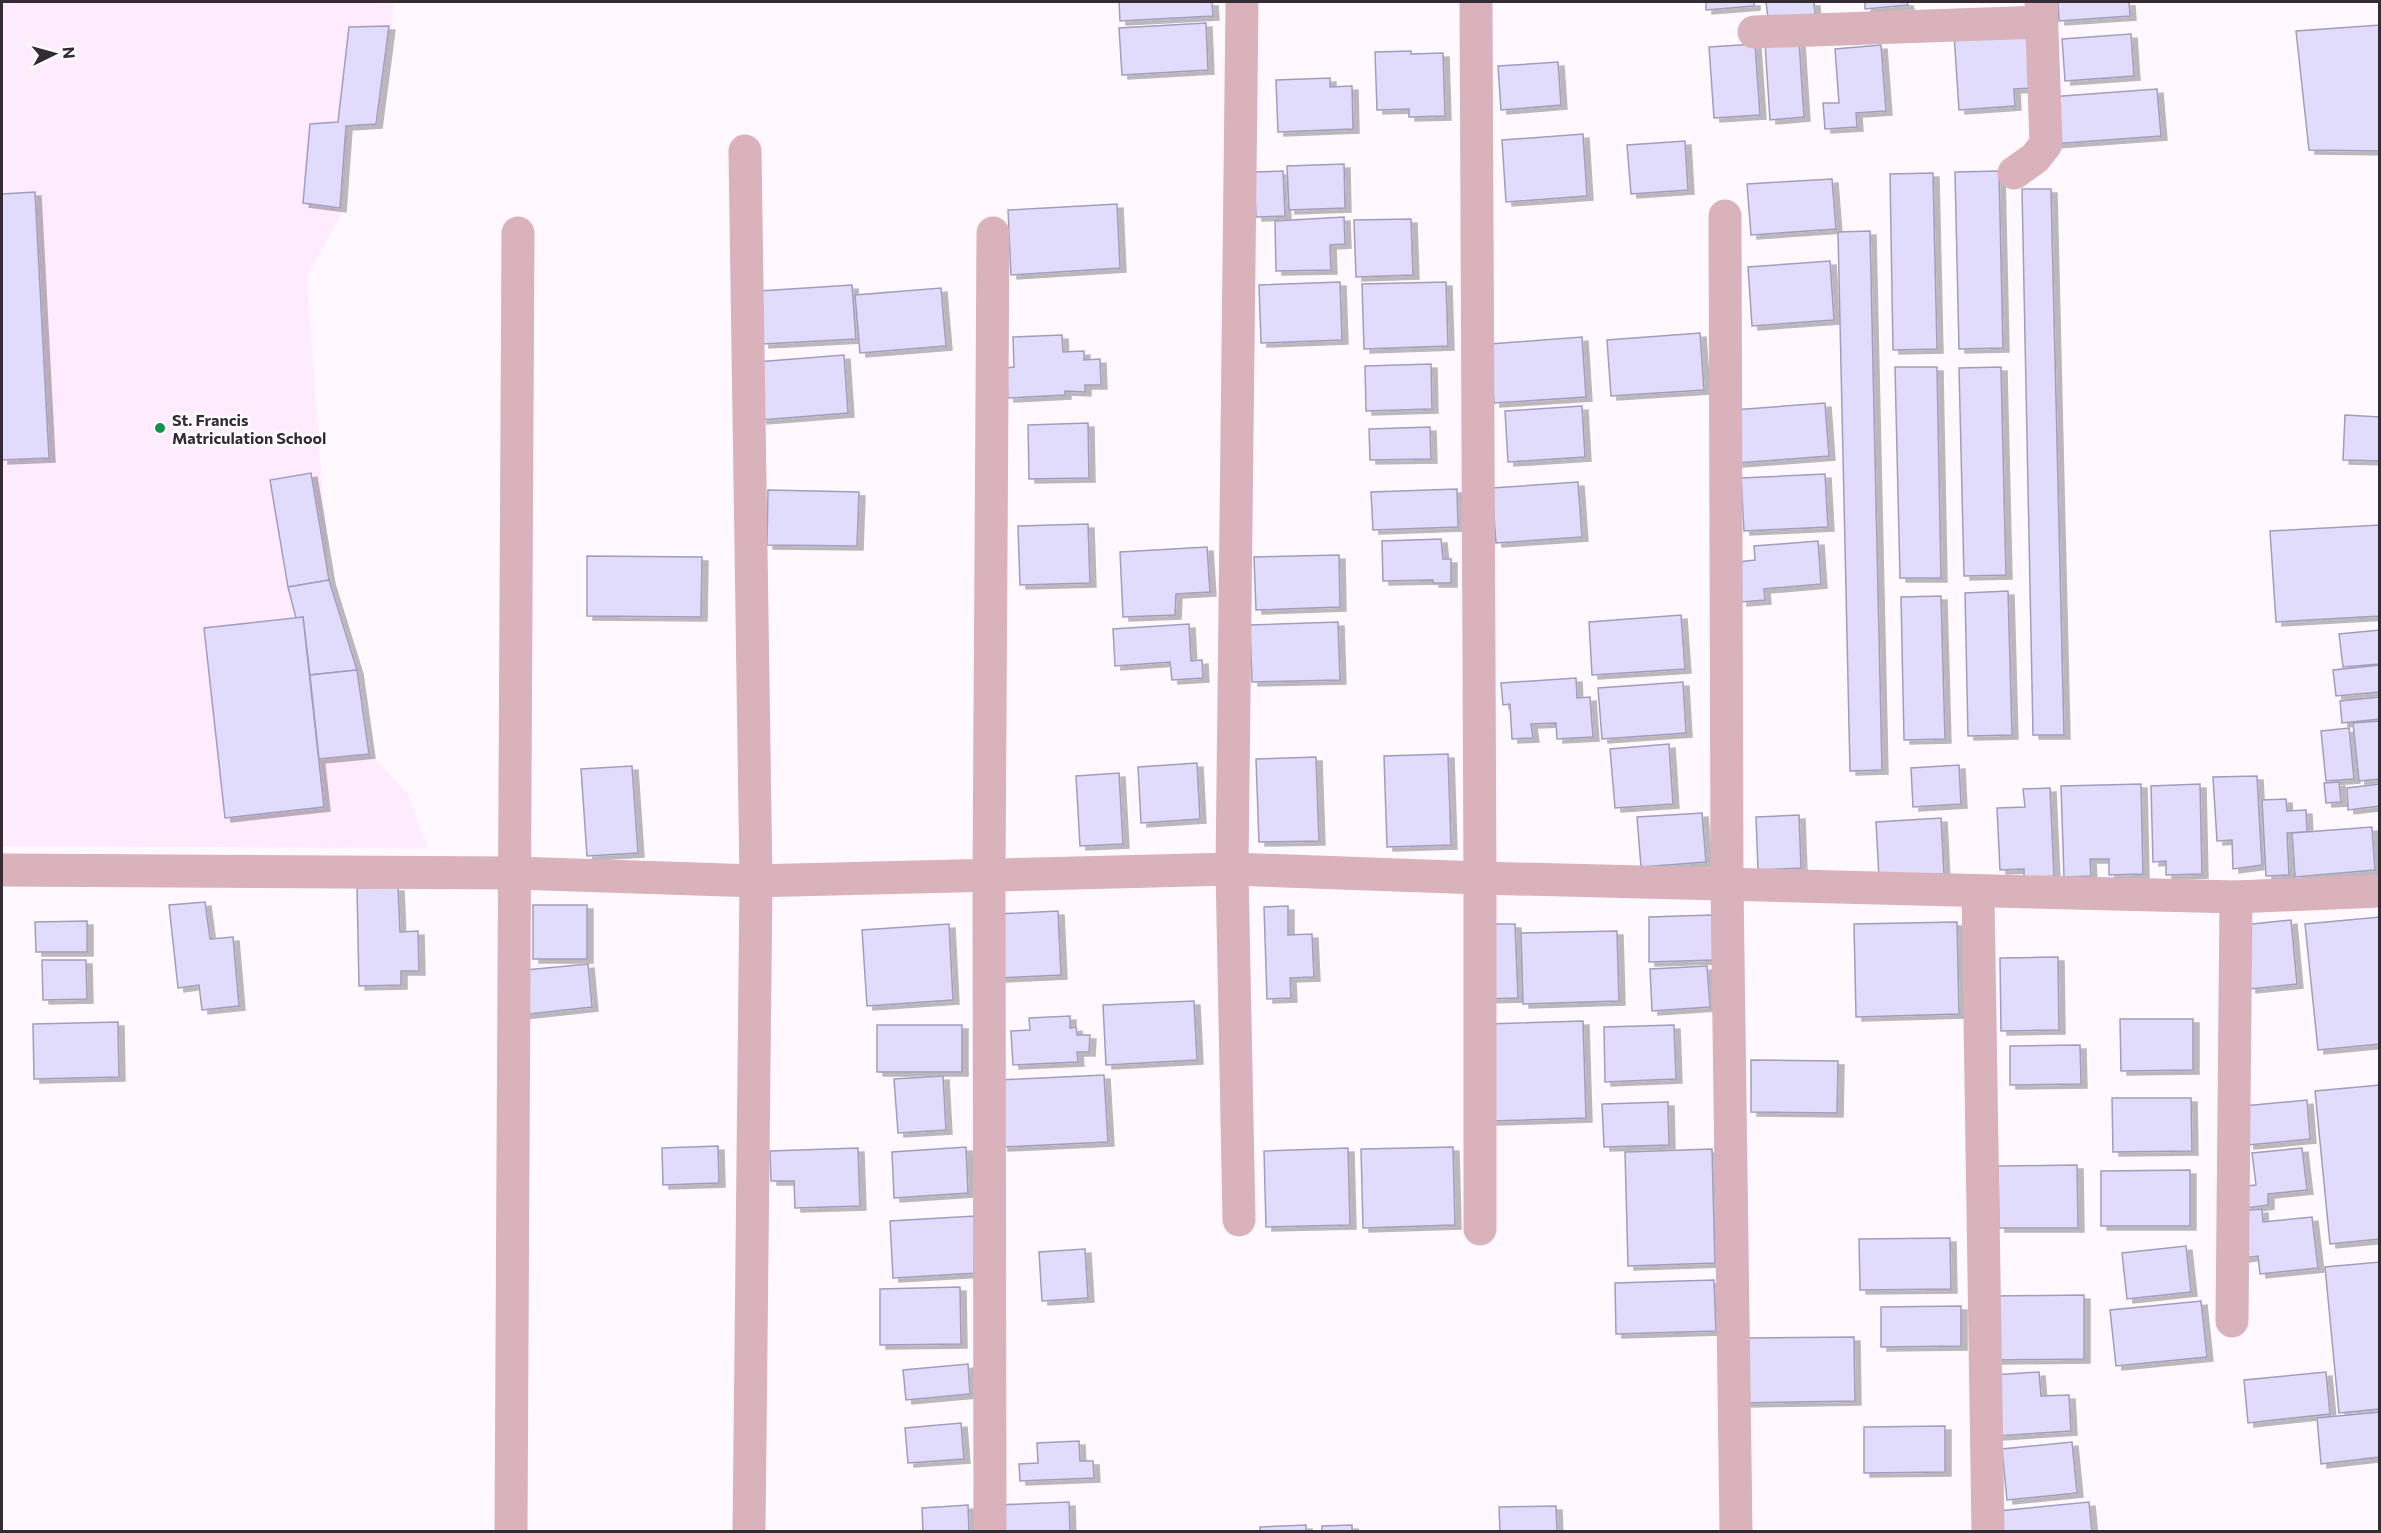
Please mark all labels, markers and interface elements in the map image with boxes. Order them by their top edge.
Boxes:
north arrow [24,24,84,84]
text: N [59,46,79,59]
place label: St. Francis Matriculation School [172,410,326,447]
marker: St. Francis Matriculation School [153,421,167,435]

